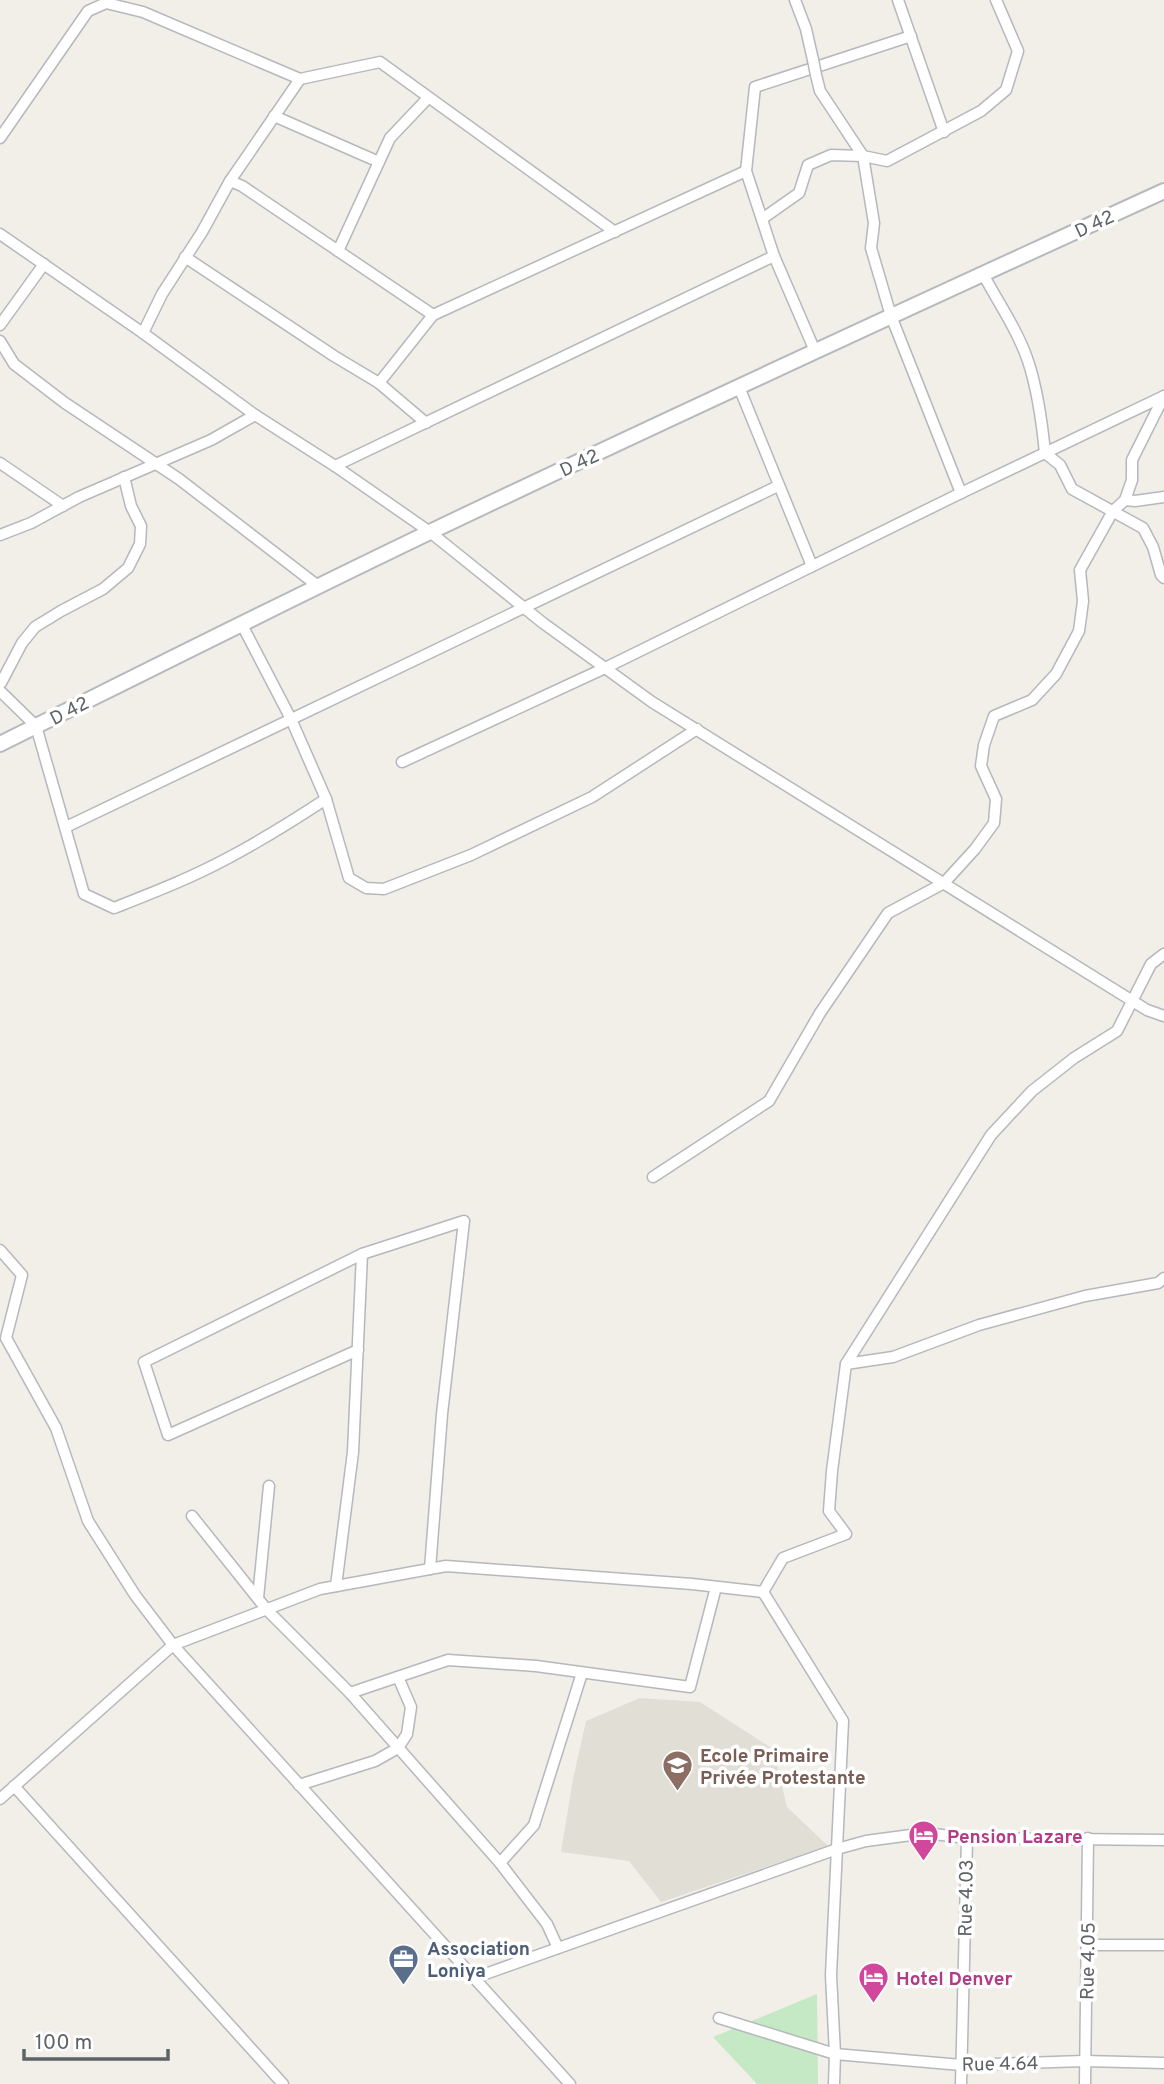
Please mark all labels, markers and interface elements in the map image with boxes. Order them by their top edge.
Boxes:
street label: D 42 [1071,205,1118,244]
street label: D 42 [556,444,603,483]
street label: D 42 [46,692,94,732]
place label: Ecole Primaire Privée Protestante [700,1745,866,1791]
school or university icon: Ecole Primaire Privée Protestante [660,1749,694,1793]
hotel icon: Pension Lazare [907,1819,941,1863]
place label: Pension Lazare [947,1826,1082,1850]
street label: Rue 4.03 [954,1859,980,1937]
street label: Rue 4.05 [1076,1922,1102,2000]
place label: Association Loniya [427,1938,530,1984]
office icon: Association Loniya [387,1942,421,1986]
hotel icon: Hotel Denver [856,1961,890,2005]
place label: Hotel Denver [896,1968,1012,1992]
scale bar [24,2018,168,2062]
text: 100 m [35,2030,92,2057]
street label: Rue 4.64 [961,2052,1039,2078]

